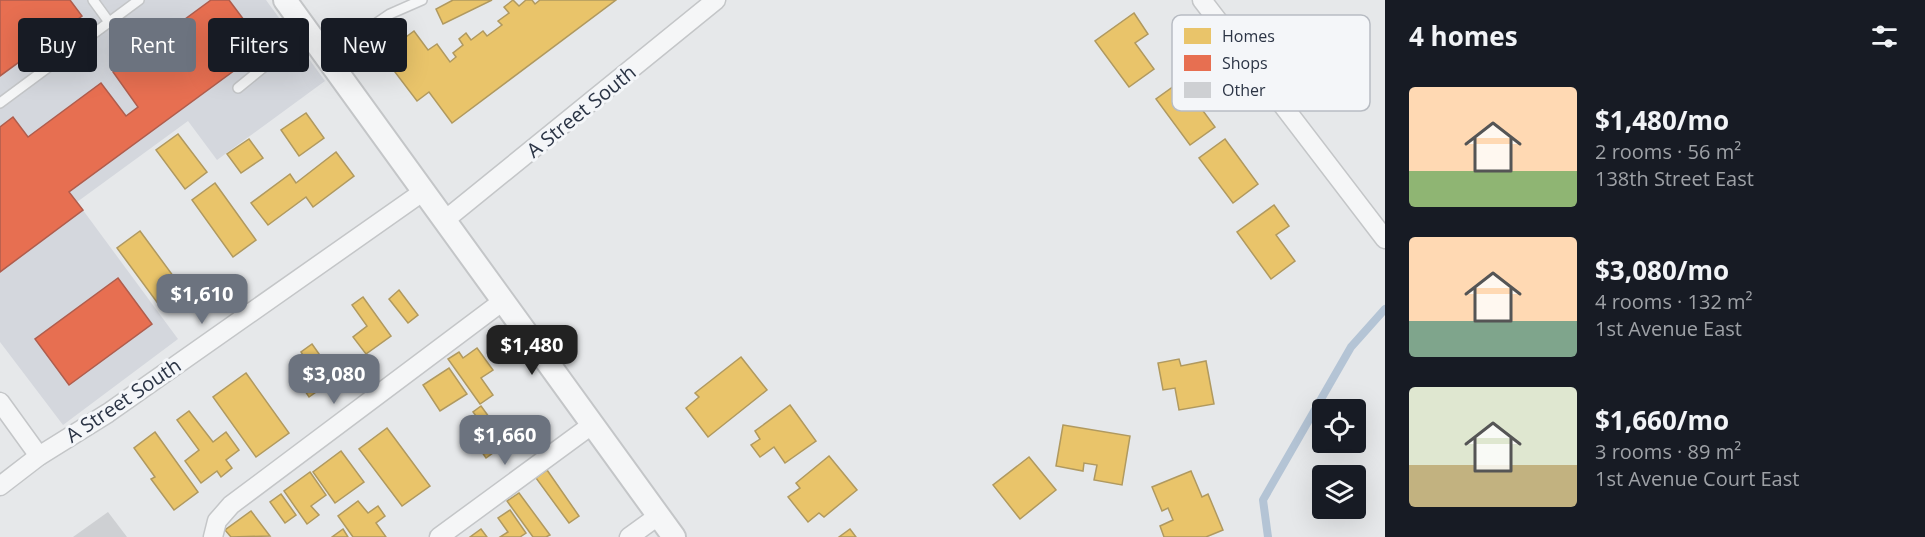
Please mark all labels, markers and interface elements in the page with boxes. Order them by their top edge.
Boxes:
legend [1172,15,1370,111]
chip: Buy [18,18,97,72]
chip: Rent [109,18,196,72]
chip: Filters [208,18,309,72]
chip: New [321,18,407,72]
text: 4 homes [1409,18,1518,54]
icon: filters [1868,20,1901,53]
text: Homes [1222,25,1275,47]
text: Shops [1222,52,1268,74]
street label: A Street South [521,58,641,164]
text: Other [1222,79,1266,101]
text: $1,480/mo [1595,102,1729,138]
icon: home [1457,111,1529,183]
text: 2 rooms · 56 m² [1595,138,1741,165]
text: 138th Street East [1595,165,1754,192]
text: $3,080/mo [1595,252,1729,288]
icon: home [1457,261,1529,333]
pin: $1,610 [153,274,251,325]
text: $1,610 [171,280,233,307]
text: 4 rooms · 132 m² [1595,288,1753,315]
text: 1st Avenue East [1595,315,1742,342]
pin: $1,480 [483,325,581,376]
text: $1,480 [501,331,563,358]
street label: A Street South [60,351,186,449]
pin: $3,080 [285,354,383,405]
text: $3,080 [303,360,365,387]
map controls [1312,399,1366,519]
button: locate [1312,399,1366,453]
text: $1,660/mo [1595,402,1729,438]
icon: home [1457,411,1529,483]
pin: $1,660 [456,415,554,466]
text: $1,660 [474,421,536,448]
text: 3 rooms · 89 m² [1595,438,1741,465]
button: layers [1312,465,1366,519]
text: 1st Avenue Court East [1595,465,1799,492]

